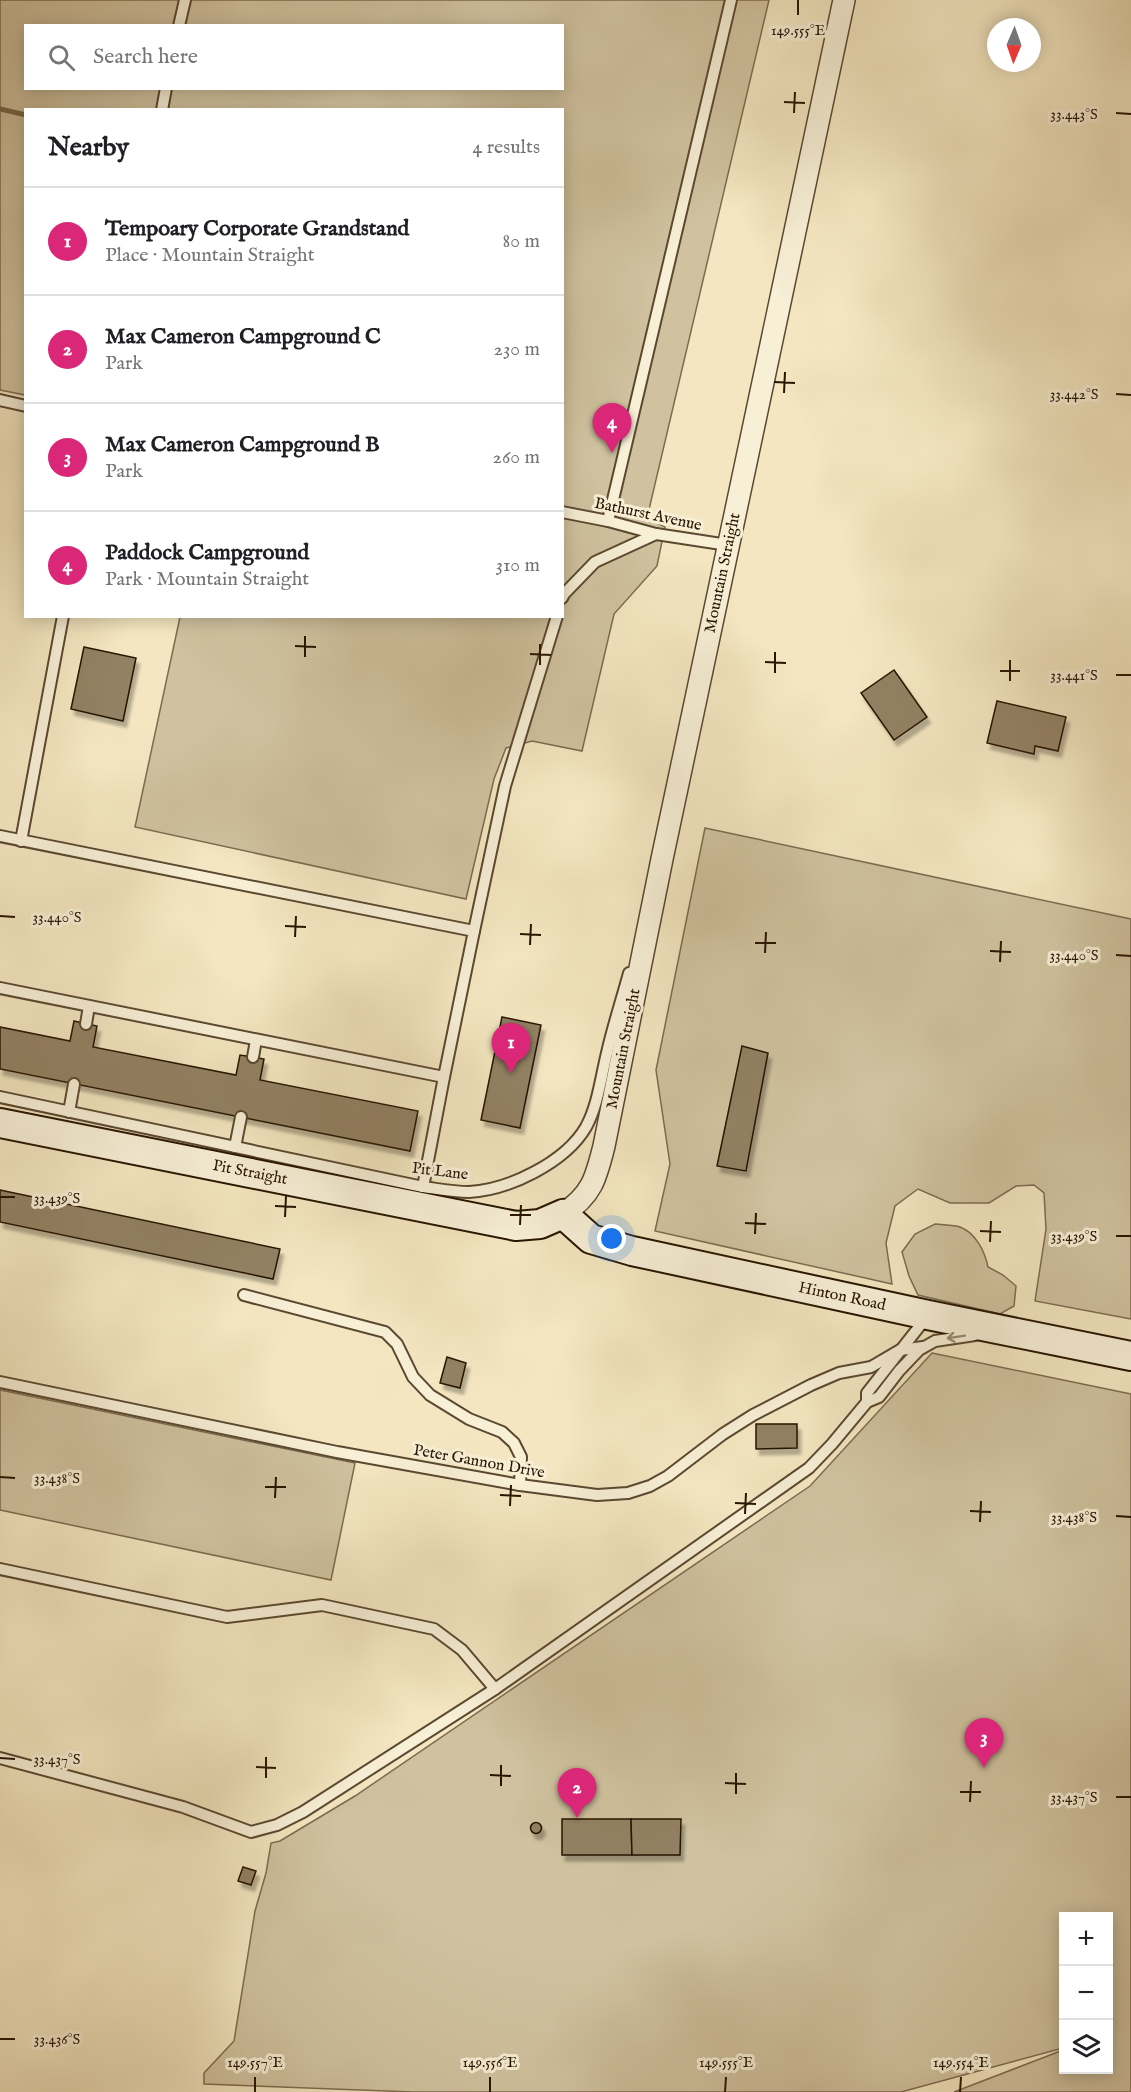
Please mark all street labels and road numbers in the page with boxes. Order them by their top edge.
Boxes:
street label: Bathurst Avenue [593,494,703,536]
street label: Mountain Straight [701,511,746,635]
street label: Mountain Straight [603,987,646,1111]
street label: Pit Straight [211,1156,290,1190]
street label: Pit Lane [411,1159,469,1185]
street label: Hinton Road [797,1278,888,1316]
street label: Peter Gannon Drive [412,1441,546,1483]

